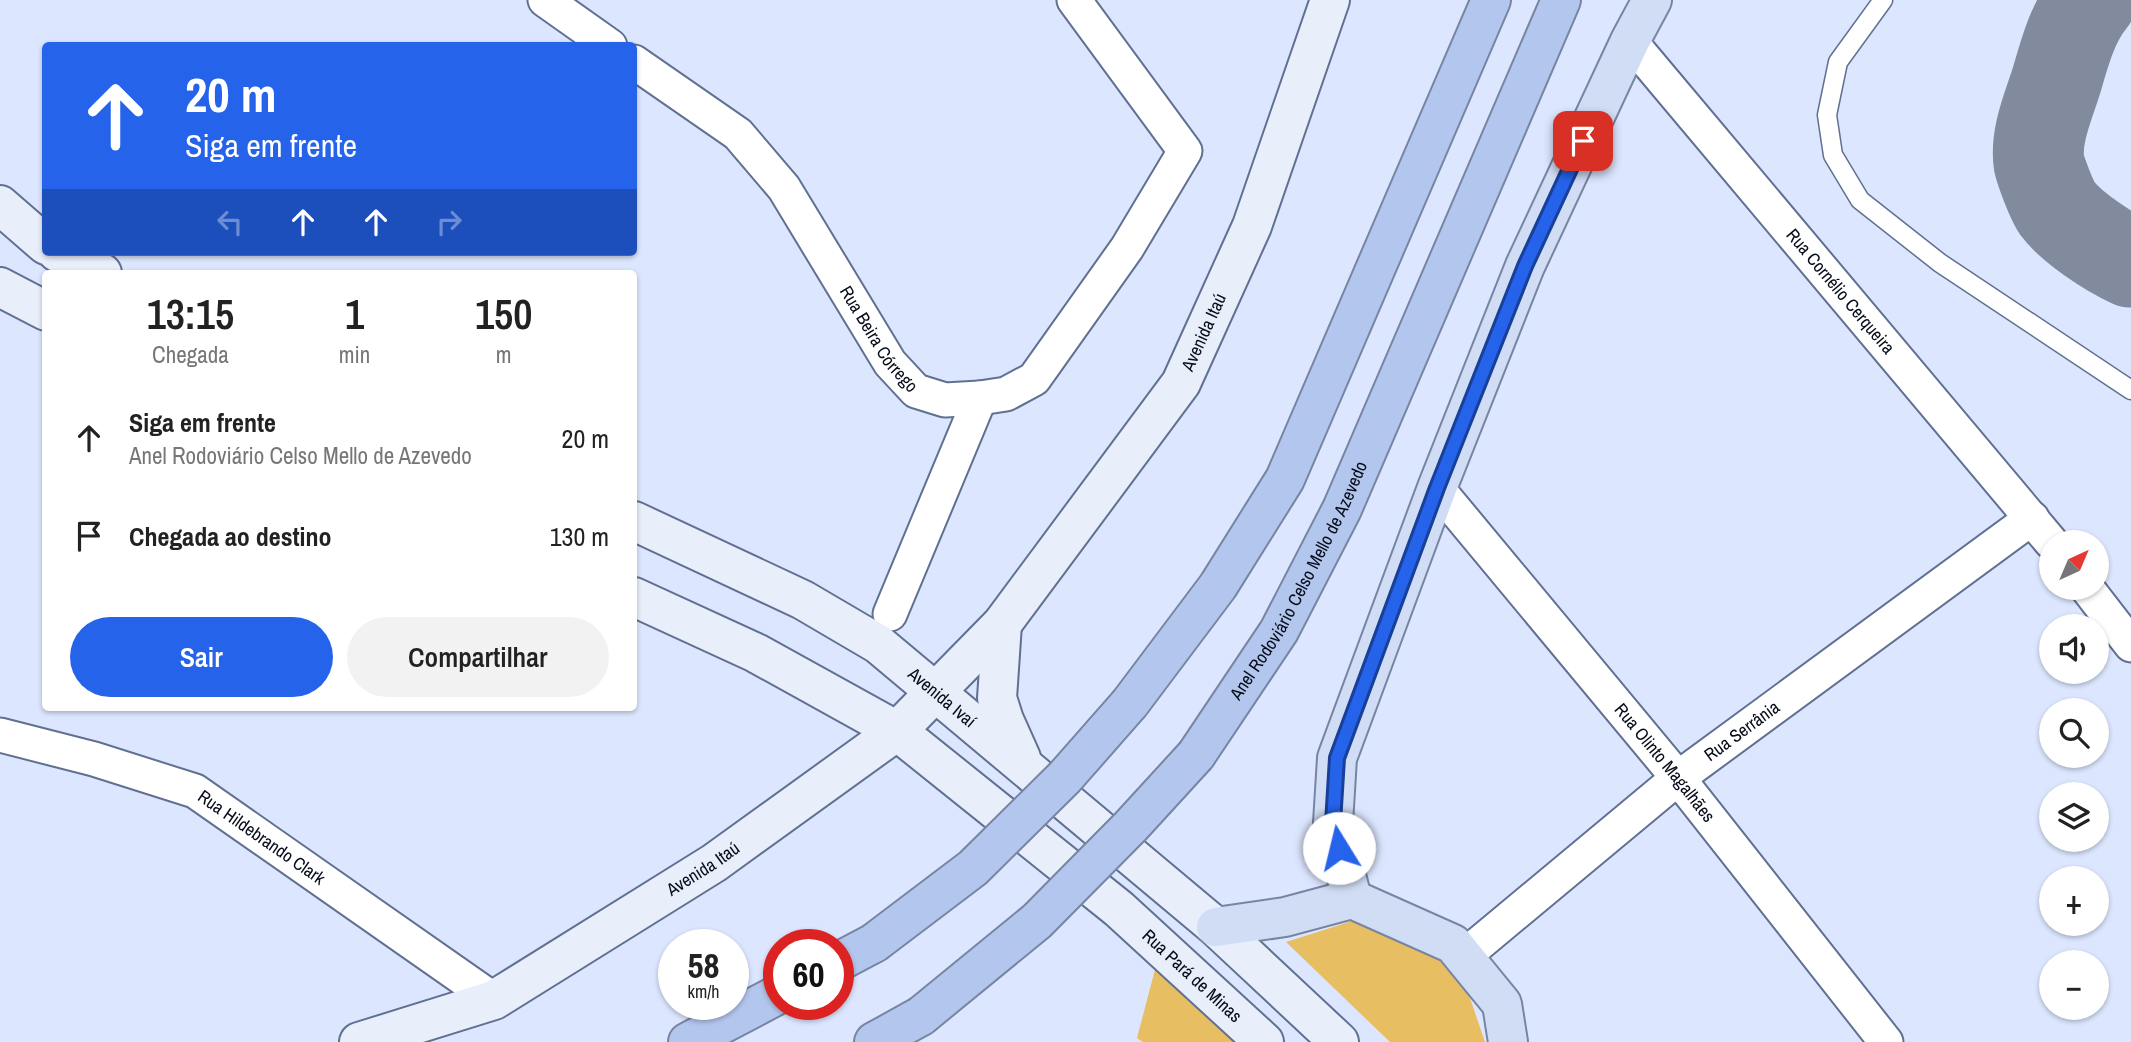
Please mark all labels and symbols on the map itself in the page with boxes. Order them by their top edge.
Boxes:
pin [1553,111,1613,171]
street label: Rua Cornélio Cerqueira [1781,223,1901,359]
street label: Rua Beira Córrego [834,281,924,398]
street label: Avenida Itaú [1175,289,1232,376]
street label: Anel Rodoviário Celso Mello de Azevedo [1223,457,1373,705]
north arrow [2039,530,2109,600]
street label: Avenida Ivaí [902,661,982,734]
street label: Rua Serrânia [1699,695,1784,767]
street label: Rua Olinto Magalhães [1609,698,1721,827]
street label: Rua Hildebrando Clark [193,784,331,891]
position arrow [1302,811,1376,885]
street label: Avenida Itaú [661,836,744,902]
street label: Rua Pará de Minas [1137,923,1248,1028]
speed limit sign: 60 [763,929,854,1020]

